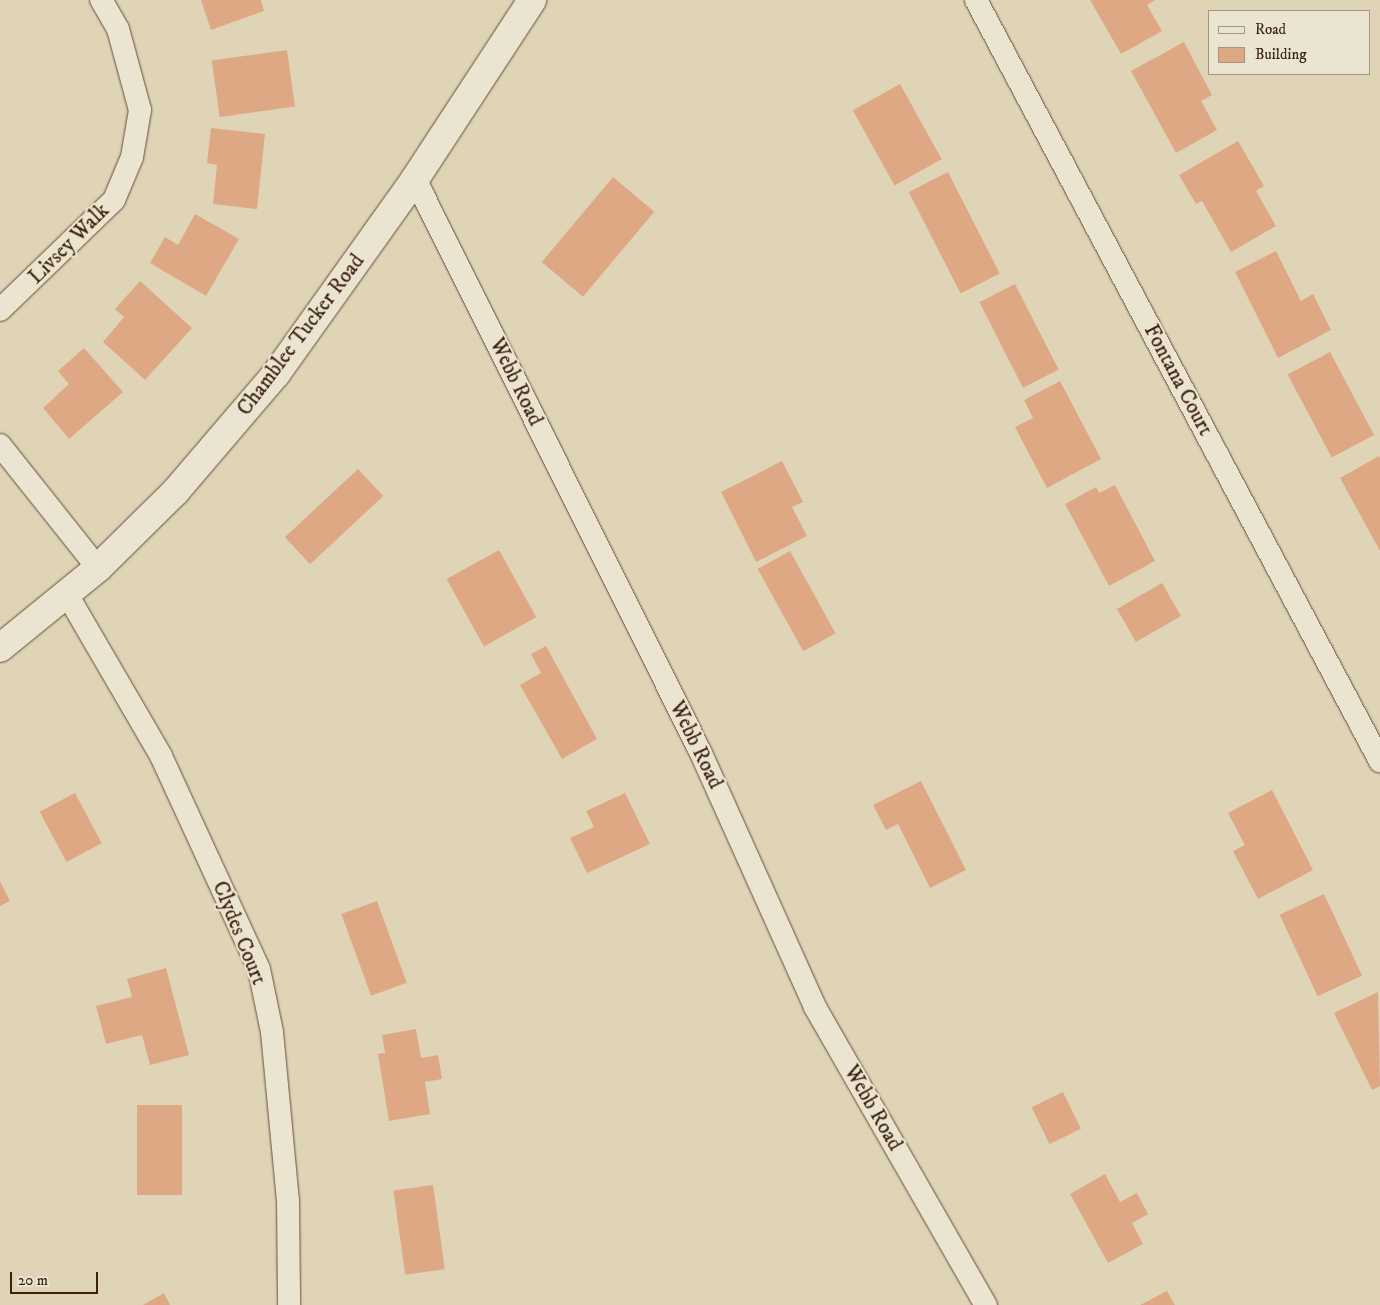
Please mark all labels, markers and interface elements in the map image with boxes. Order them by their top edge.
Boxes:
legend [1208,10,1370,75]
text: Road [1255,20,1286,39]
text: Building [1255,45,1307,64]
street label: Livsey Walk [23,198,115,290]
street label: Chamblee Tucker Road [232,249,370,421]
street label: Fontana Court [1138,320,1218,440]
street label: Webb Road [484,334,548,430]
street label: Webb Road [664,697,728,793]
street label: Clydes Court [207,878,271,988]
street label: Webb Road [838,1061,908,1155]
scale bar [12,1262,100,1294]
text: 20 m [18,1271,48,1290]

